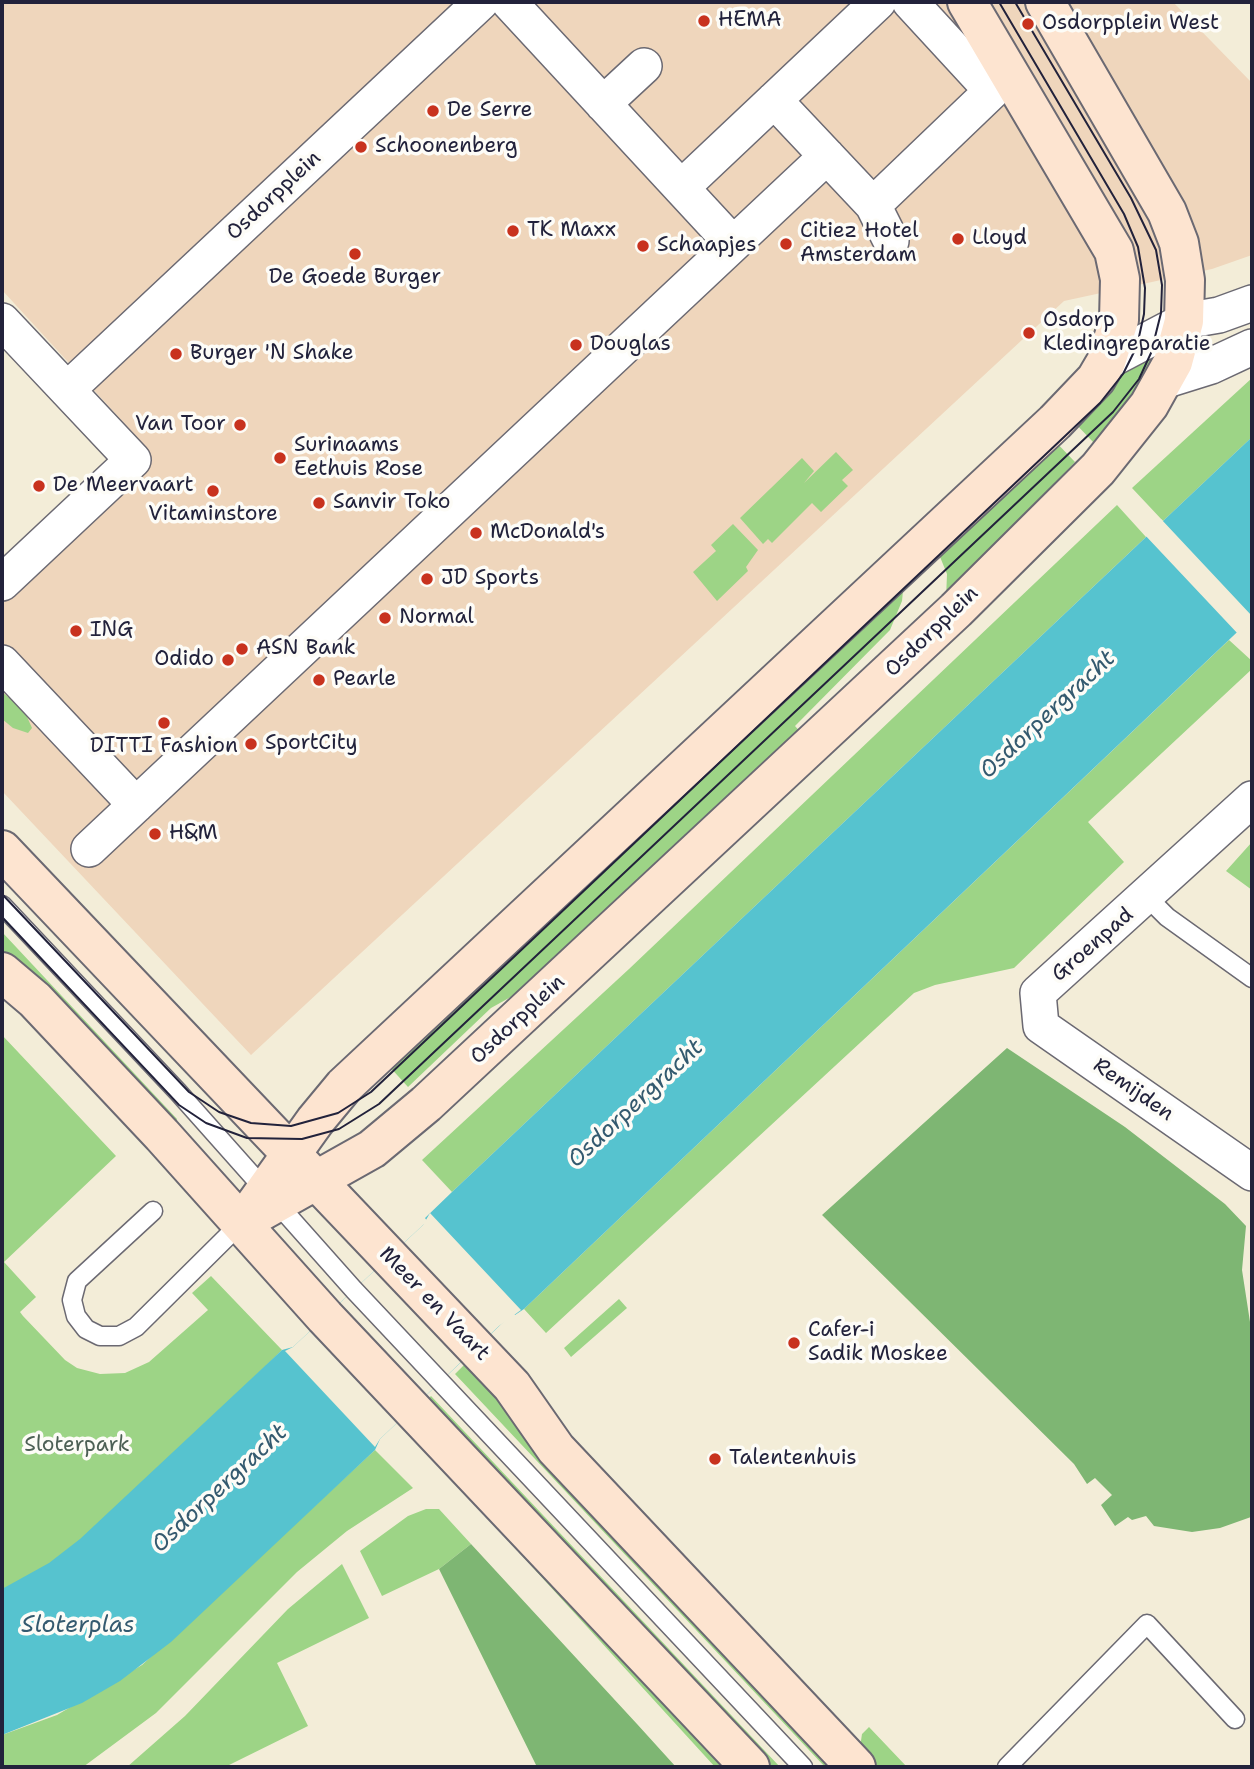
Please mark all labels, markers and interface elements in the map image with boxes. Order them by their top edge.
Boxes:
place label: HEMA [718,8,782,34]
place label: Osdorpplein West [1042,11,1219,37]
marker: HEMA [696,13,712,29]
marker: Osdorpplein West [1020,16,1036,32]
place label: De Serre [447,98,532,124]
marker: De Serre [425,103,441,119]
place label: Schoonenberg [375,134,518,160]
marker: Schoonenberg [353,139,369,155]
street label: Osdorpplein [222,146,326,246]
place label: TK Maxx [527,218,616,244]
place label: Citiez Hotel Amsterdam [800,219,919,269]
marker: TK Maxx [505,223,521,239]
place label: Lloyd [972,226,1027,252]
marker: Lloyd [950,231,966,247]
place label: Schaapjes [657,233,757,259]
marker: Citiez Hotel Amsterdam [778,236,794,252]
marker: Schaapjes [635,238,651,254]
marker: De Goede Burger [347,246,363,262]
place label: De Goede Burger [269,265,441,291]
place label: Osdorp Kledingreparatie [1043,308,1211,358]
marker: Osdorp Kledingreparatie [1021,325,1037,341]
place label: Douglas [590,332,671,358]
marker: Douglas [568,337,584,353]
place label: Burger 'N Shake [190,341,354,367]
marker: Burger 'N Shake [168,346,184,362]
place label: Van Toor [135,412,226,438]
marker: Van Toor [232,417,248,433]
place label: Surinaams Eethuis Rose [294,433,423,483]
marker: Surinaams Eethuis Rose [272,450,288,466]
place label: De Meervaart [53,473,194,499]
marker: De Meervaart [31,478,47,494]
marker: Vitaminstore [205,483,221,499]
place label: Sanvir Toko [333,490,451,516]
marker: Sanvir Toko [311,495,327,511]
place label: Vitaminstore [148,502,278,528]
place label: McDonald's [490,520,605,546]
marker: McDonald's [468,525,484,541]
place label: JD Sports [441,566,539,592]
marker: JD Sports [419,571,435,587]
street label: Osdorpplein [880,581,984,683]
place label: Normal [399,605,474,631]
marker: Normal [377,610,393,626]
place label: ING [90,618,133,644]
marker: ING [68,623,84,639]
place label: ASN Bank [256,636,356,662]
marker: ASN Bank [234,641,250,657]
water label: Osdorpergracht [974,645,1122,785]
place label: Odido [154,647,214,673]
marker: Odido [220,652,236,668]
place label: Pearle [333,667,396,693]
marker: Pearle [311,672,327,688]
marker: DITTI Fashion [156,715,172,731]
place label: SportCity [265,731,358,757]
place label: DITTI Fashion [90,734,238,760]
marker: SportCity [243,736,259,752]
place label: H&M [169,821,218,847]
marker: H&M [147,826,163,842]
street label: Groenpad [1047,903,1139,987]
street label: Osdorpplein [466,970,570,1070]
water label: Osdorpergracht [562,1034,710,1174]
street label: Remijden [1088,1053,1178,1127]
street label: Meer en Vaart [373,1242,495,1366]
place label: Cafer-i Sadik Moskee [808,1318,948,1368]
marker: Cafer-i Sadik Moskee [786,1335,802,1351]
water label: Osdorpergracht [146,1419,294,1559]
park label: Sloterpark [24,1433,130,1459]
place label: Talentenhuis [729,1446,857,1472]
marker: Talentenhuis [707,1451,723,1467]
water label: Sloterplas [21,1612,135,1640]

